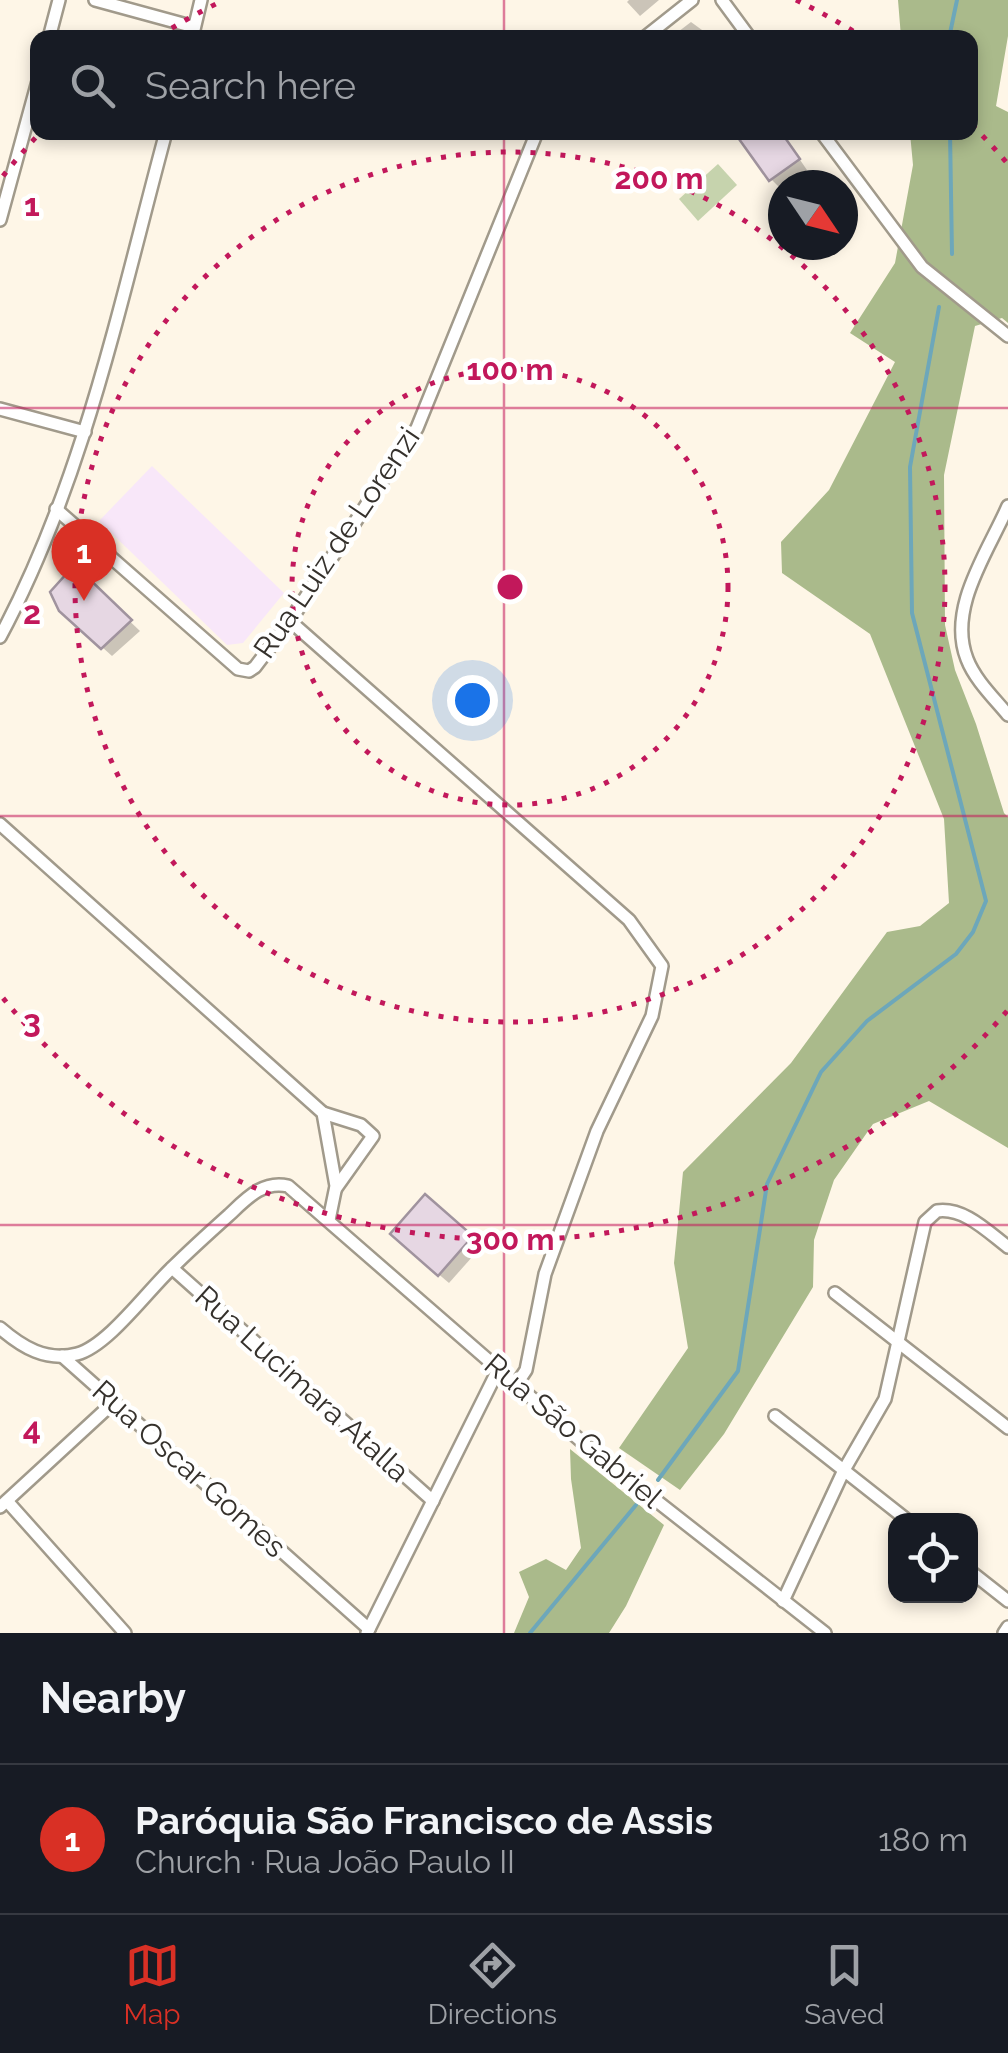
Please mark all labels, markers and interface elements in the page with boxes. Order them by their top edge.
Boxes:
search box [30,30,978,140]
icon: search [65,58,120,113]
text: Search here [145,63,356,108]
text: 200 m [615,161,703,196]
north arrow [768,170,858,260]
text: 1 [24,186,40,223]
text: 100 m [467,352,553,387]
street label: Rua Luiz de Lorenzi [246,421,427,665]
pin: 1 [52,518,116,601]
centre of rings [492,569,528,605]
text: 2 [23,594,41,631]
your location [447,675,498,726]
text: 3 [23,1002,41,1039]
text: 300 m [466,1222,554,1257]
street label: Rua Lucimara Atalla [188,1278,416,1489]
street label: Rua São Gabriel [478,1346,670,1515]
street label: Rua Oscar Gomes [86,1373,293,1564]
text: 4 [23,1410,41,1447]
map controls [888,1513,978,1603]
button: locate [888,1513,978,1603]
text: Nearby [40,1674,186,1723]
text: Paróquia São Francisco de Assis [135,1798,713,1843]
text: 1 [65,1821,80,1858]
text: 180 m [878,1821,968,1858]
text: Church · Rua João Paulo II [135,1843,515,1880]
tab: Map [124,1938,181,2031]
tab: Directions [428,1938,557,2031]
tab: Saved [804,1938,884,2031]

